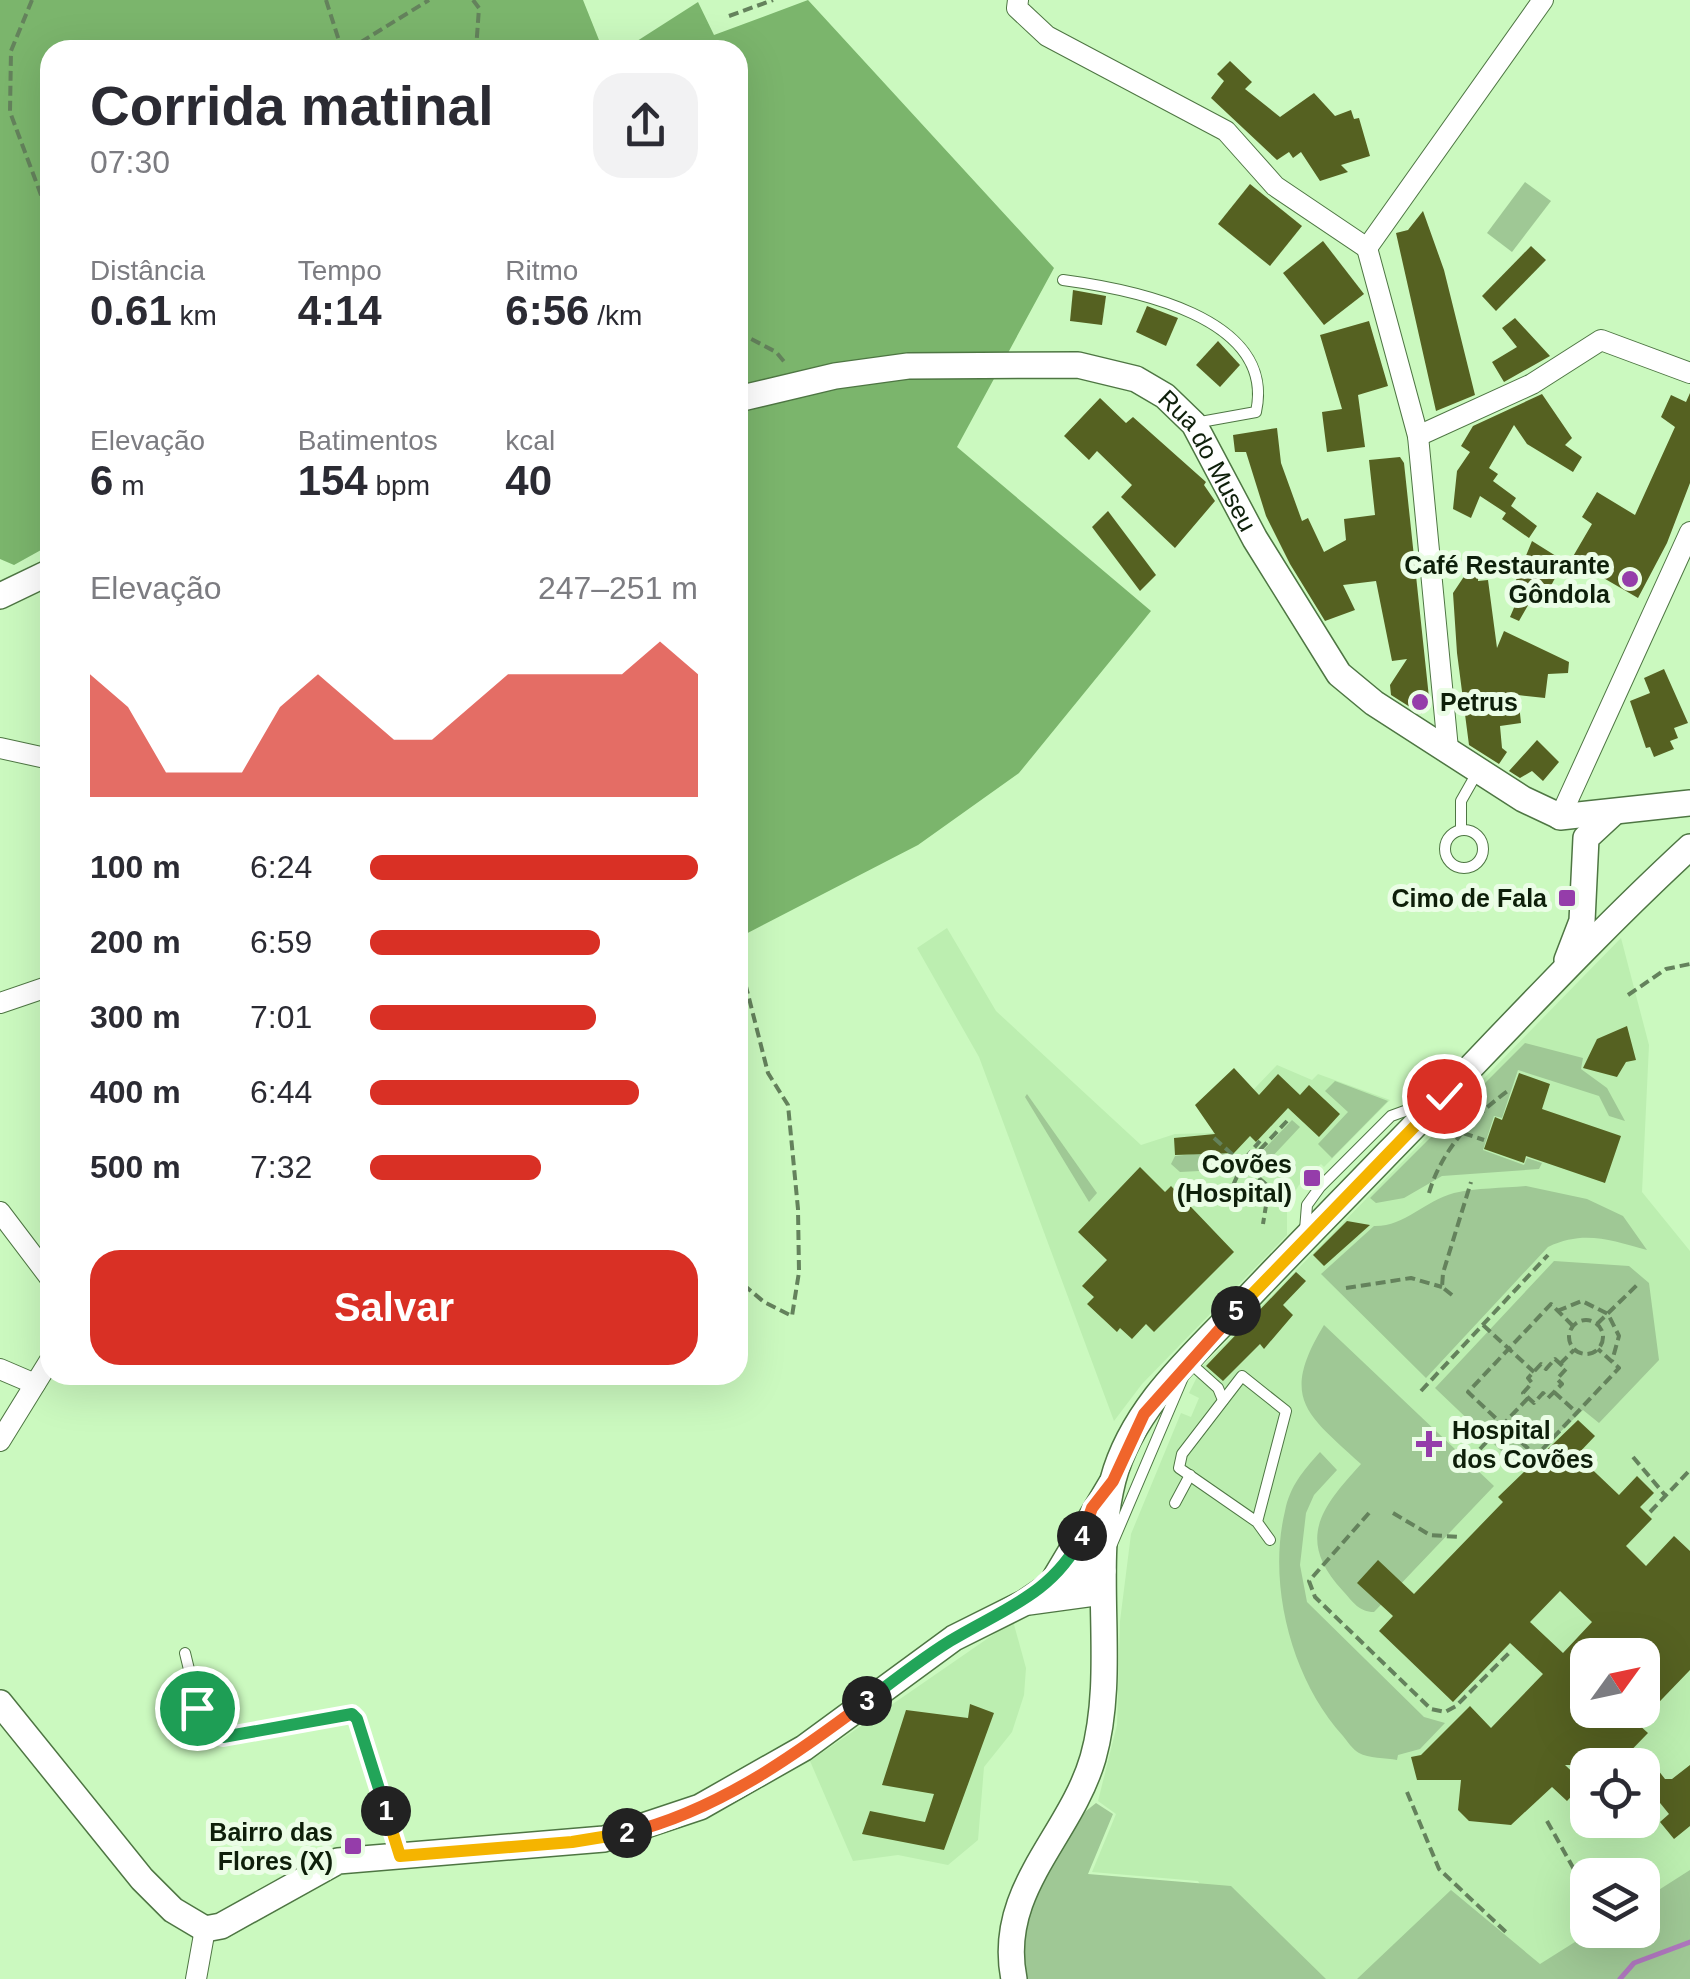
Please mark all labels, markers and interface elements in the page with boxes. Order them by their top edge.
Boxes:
button: share [593,73,698,178]
text: Corrida matinal [90,75,493,137]
text: 07:30 [90,144,170,180]
text: Distância [90,255,205,286]
text: Tempo [298,255,382,286]
text: Ritmo [505,255,578,286]
text: 0.61 [90,287,172,334]
text: 4:14 [298,287,382,334]
text: 6:56 [505,287,589,334]
text: km [172,300,217,331]
text: /km [589,300,642,331]
street label: Rua do Museu [1153,384,1262,536]
text: Elevação [90,425,205,456]
text: Batimentos [298,425,438,456]
text: kcal [505,425,555,456]
text: 6 [90,457,113,504]
text: 154 [298,457,368,504]
text: 40 [505,457,552,504]
text: m [113,470,144,501]
text: bpm [368,470,430,501]
place label: Café Restaurante Gôndola [1404,551,1611,608]
marker: Café Restaurante Gôndola [1619,568,1641,590]
text: Elevação [90,570,222,606]
text: 247–251 m [538,570,698,606]
place label: Petrus [1440,688,1518,716]
marker: Petrus [1409,691,1431,713]
text: 100 m [90,849,181,885]
text: 6:24 [250,849,312,885]
place label: Cimo de Fala [1391,884,1548,912]
marker: Cimo de Fala [1556,887,1578,909]
text: 200 m [90,924,181,960]
text: 6:59 [250,924,312,960]
text: 300 m [90,999,181,1035]
text: 7:01 [250,999,312,1035]
pin [1402,1054,1487,1139]
icon: check [1417,1069,1472,1124]
text: 400 m [90,1074,181,1110]
text: 6:44 [250,1074,312,1110]
text: 500 m [90,1149,181,1185]
text: 7:32 [250,1149,312,1185]
place label: Covões (Hospital) [1177,1150,1292,1207]
marker: Covões (Hospital) [1301,1167,1323,1189]
button: Salvar [90,1250,698,1365]
pin: 5 [1211,1286,1261,1336]
text: 5 [1228,1295,1244,1326]
place label: Hospital dos Covões [1452,1416,1594,1473]
marker: Hospital dos Covões [1416,1431,1442,1457]
pin: 4 [1057,1511,1107,1561]
text: 4 [1074,1520,1090,1551]
north arrow [1570,1638,1660,1728]
map controls [1570,1638,1660,1948]
pin [155,1666,240,1751]
pin: 3 [842,1676,892,1726]
icon: arrive [170,1681,225,1736]
text: 3 [859,1685,875,1716]
button: locate [1570,1748,1660,1838]
pin: 1 [361,1786,411,1836]
text: 1 [378,1795,394,1826]
pin: 2 [602,1808,652,1858]
text: 2 [619,1817,635,1848]
place label: Bairro das Flores (X) [209,1818,333,1875]
marker: Bairro das Flores (X) [342,1835,364,1857]
button: layers [1570,1858,1660,1948]

